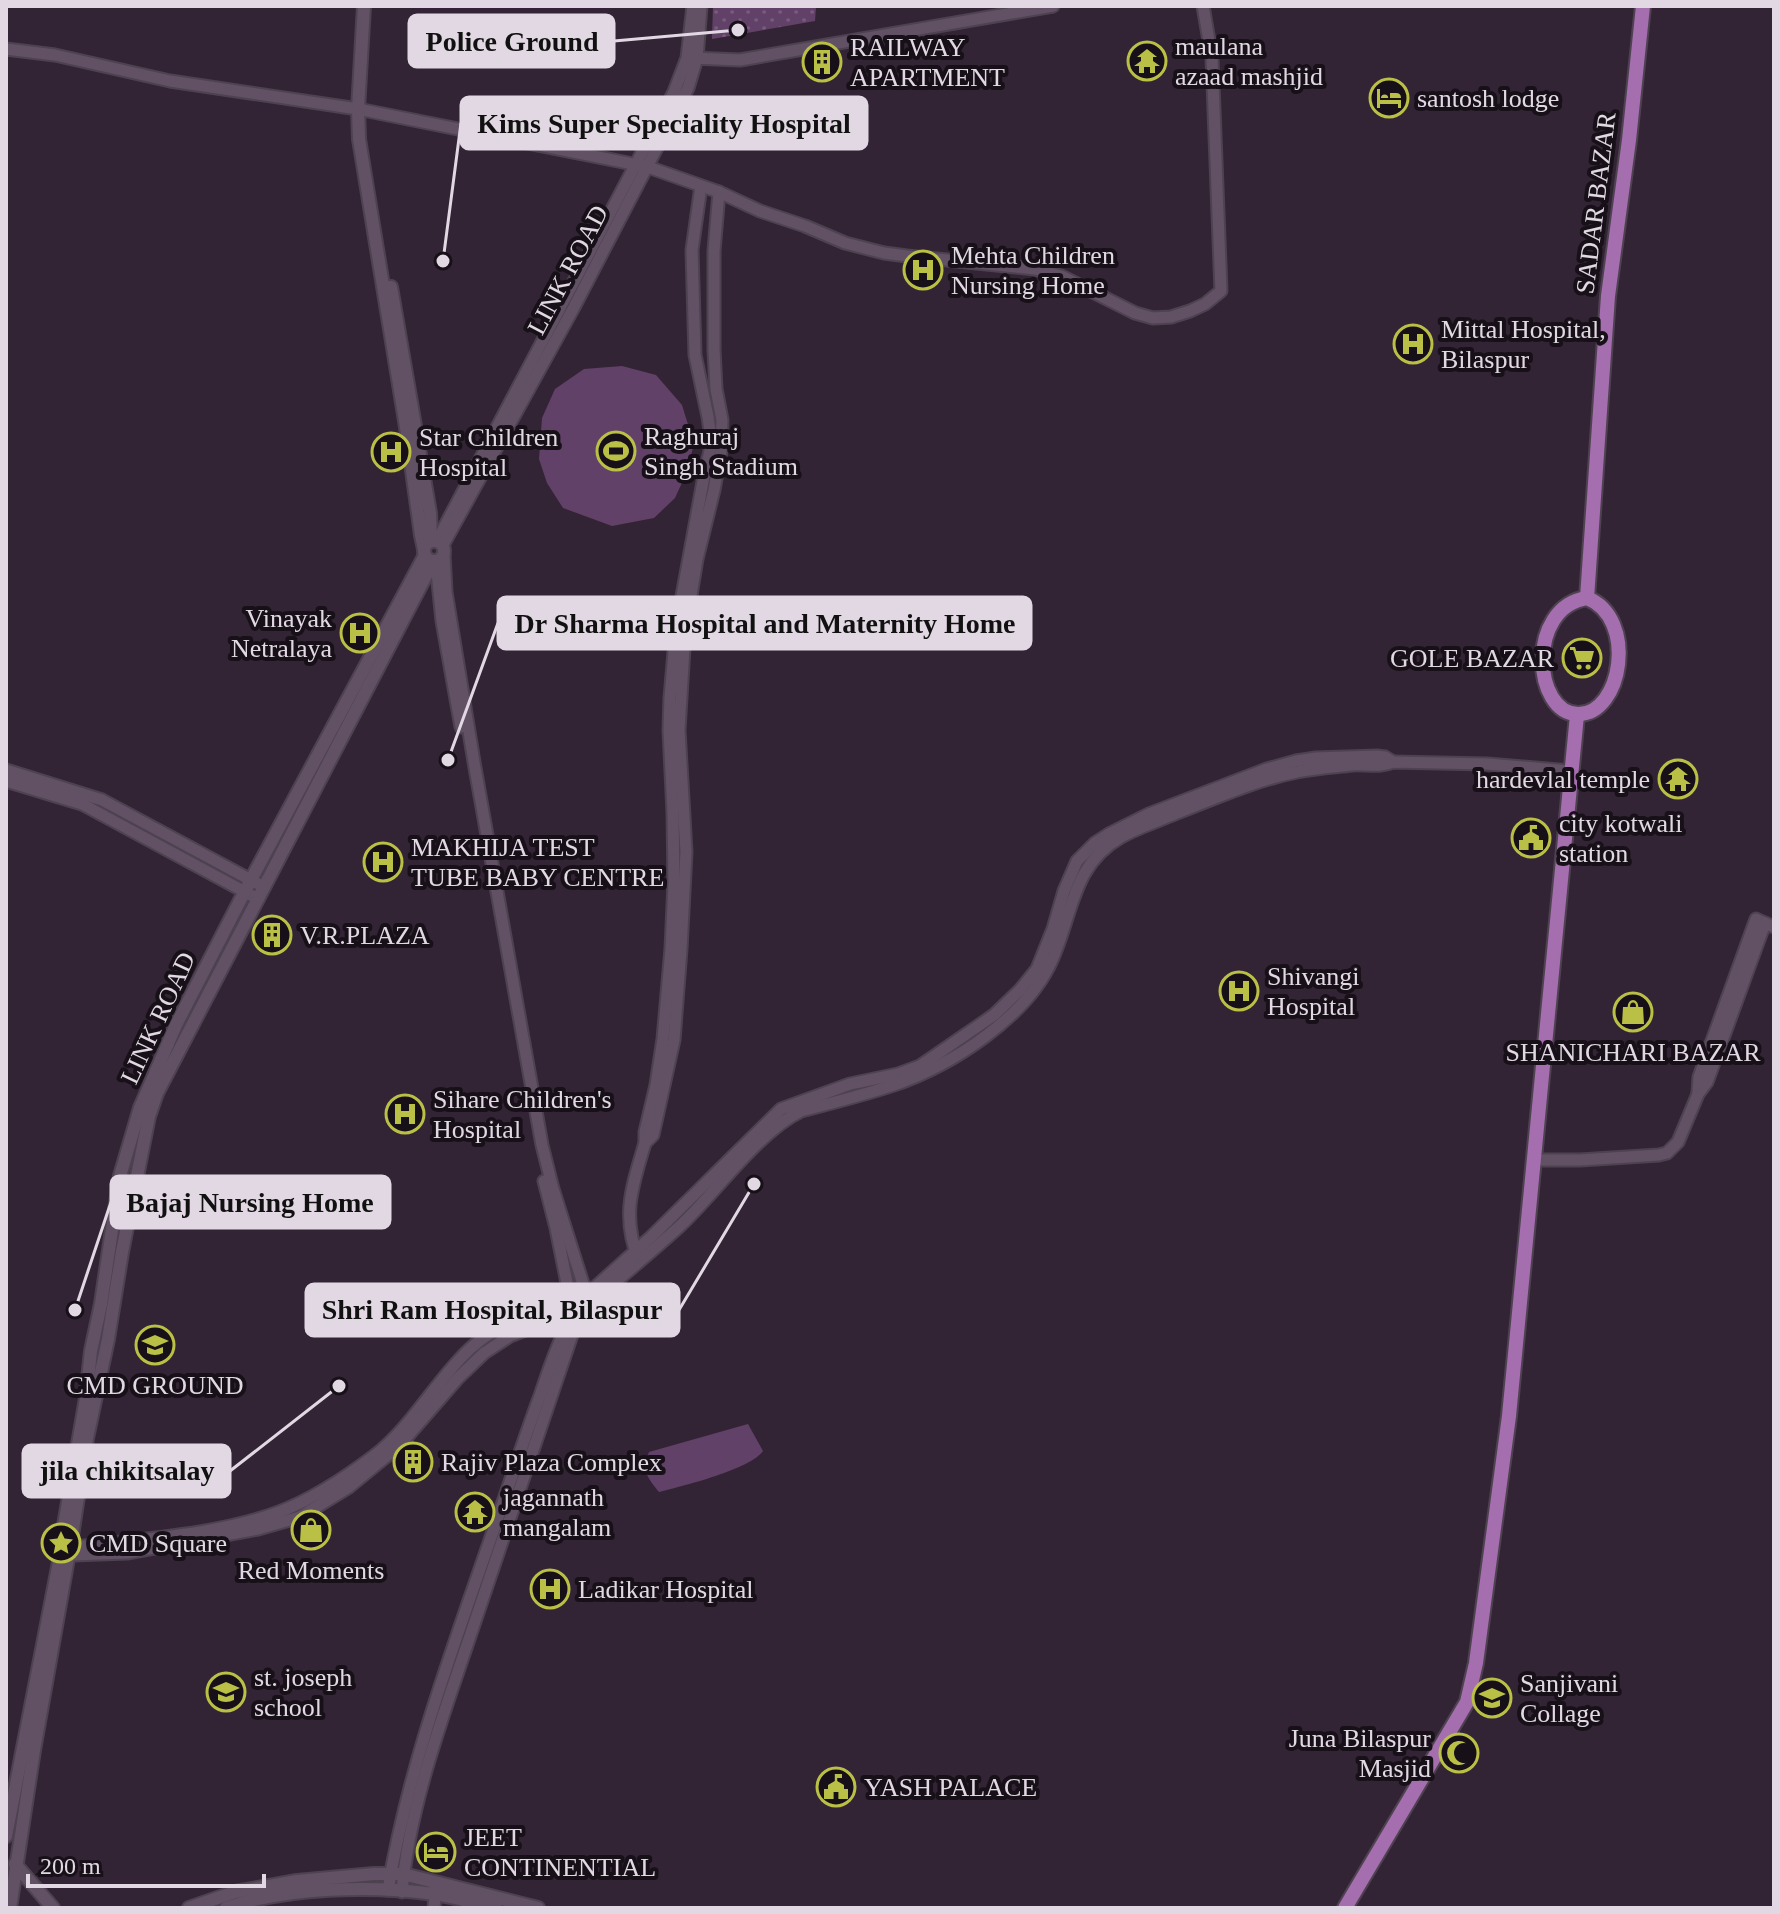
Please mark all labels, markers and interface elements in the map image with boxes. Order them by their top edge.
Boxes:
callout: Police Ground [409,15,614,67]
text: Police Ground [426,26,599,57]
place label: maulana azaad mashjid [1175,32,1323,91]
place label: RAILWAY APARTMENT [850,33,1005,92]
temple icon: maulana azaad mashjid [1126,40,1168,82]
building icon: RAILWAY APARTMENT [801,41,843,83]
hotel icon: santosh lodge [1368,77,1410,119]
place label: santosh lodge [1417,84,1559,113]
callout: Kims Super Speciality Hospital [461,97,867,149]
text: Kims Super Speciality Hospital [477,108,851,139]
street label: SADAR BAZAR [1570,110,1622,295]
street label: LINK ROAD [522,200,614,340]
place label: Mehta Children Nursing Home [951,241,1115,300]
hospital icon: Mehta Children Nursing Home [902,249,944,291]
place label: Mittal Hospital, Bilaspur [1441,315,1606,374]
hospital icon: Mittal Hospital, Bilaspur [1392,323,1434,365]
place label: Raghuraj Singh Stadium [644,422,798,481]
place label: Star Children Hospital [419,423,558,482]
sports icon: Raghuraj Singh Stadium [595,430,637,472]
hospital icon: Star Children Hospital [370,431,412,473]
callout: Dr Sharma Hospital and Maternity Home [498,597,1031,649]
place label: Vinayak Netralaya [231,604,332,663]
text: Dr Sharma Hospital and Maternity Home [514,608,1016,639]
hospital icon: Vinayak Netralaya [339,612,381,654]
supermarket icon: GOLE BAZAR [1561,637,1603,679]
place label: GOLE BAZAR [1390,644,1555,673]
temple icon: hardevlal temple [1657,758,1699,800]
place label: hardevlal temple [1476,765,1650,794]
place label: city kotwali station [1559,809,1682,868]
public building icon: city kotwali station [1510,817,1552,859]
place label: MAKHIJA TEST TUBE BABY CENTRE [411,833,664,892]
hospital icon: MAKHIJA TEST TUBE BABY CENTRE [362,841,404,883]
building icon: V.R.PLAZA [251,914,293,956]
place label: V.R.PLAZA [300,921,430,950]
street label: LINK ROAD [115,947,201,1089]
place label: Shivangi Hospital [1267,962,1359,1021]
hospital icon: Shivangi Hospital [1218,970,1260,1012]
shop icon: SHANICHARI BAZAR [1612,991,1654,1033]
place label: SHANICHARI BAZAR [1506,1038,1761,1067]
place label: Sihare Children's Hospital [433,1085,612,1144]
hospital icon: Sihare Children's Hospital [384,1093,426,1135]
callout: Bajaj Nursing Home [111,1176,390,1228]
text: Bajaj Nursing Home [126,1187,374,1218]
callout: Shri Ram Hospital, Bilaspur [306,1284,679,1336]
text: Shri Ram Hospital, Bilaspur [322,1294,662,1325]
school or university icon: CMD GROUND [134,1324,176,1366]
place label: CMD GROUND [67,1371,243,1400]
building icon: Rajiv Plaza Complex [392,1441,434,1483]
callout: jila chikitsalay [23,1445,230,1497]
place label: Rajiv Plaza Complex [441,1448,662,1477]
text: jila chikitsalay [38,1455,215,1486]
place label: jagannath mangalam [502,1483,611,1542]
temple icon: jagannath mangalam [454,1491,496,1533]
shop icon: Red Moments [290,1509,332,1551]
place icon: CMD Square [40,1522,82,1564]
place label: CMD Square [89,1529,227,1558]
place label: Red Moments [238,1556,384,1585]
hospital icon: Ladikar Hospital [529,1568,571,1610]
place label: Ladikar Hospital [578,1575,753,1604]
place label: st. joseph school [254,1663,352,1722]
place label: Sanjivani Collage [1520,1669,1618,1728]
school or university icon: st. joseph school [205,1671,247,1713]
school or university icon: Sanjivani Collage [1471,1677,1513,1719]
place label: Juna Bilaspur Masjid [1289,1724,1431,1783]
mosque icon: Juna Bilaspur Masjid [1438,1732,1480,1774]
public building icon: YASH PALACE [815,1766,857,1808]
place label: YASH PALACE [864,1773,1037,1802]
place label: JEET CONTINENTIAL [464,1823,656,1882]
hotel icon: JEET CONTINENTIAL [415,1831,457,1873]
scale bar [28,1838,264,1888]
text: 200 m [40,1853,101,1879]

